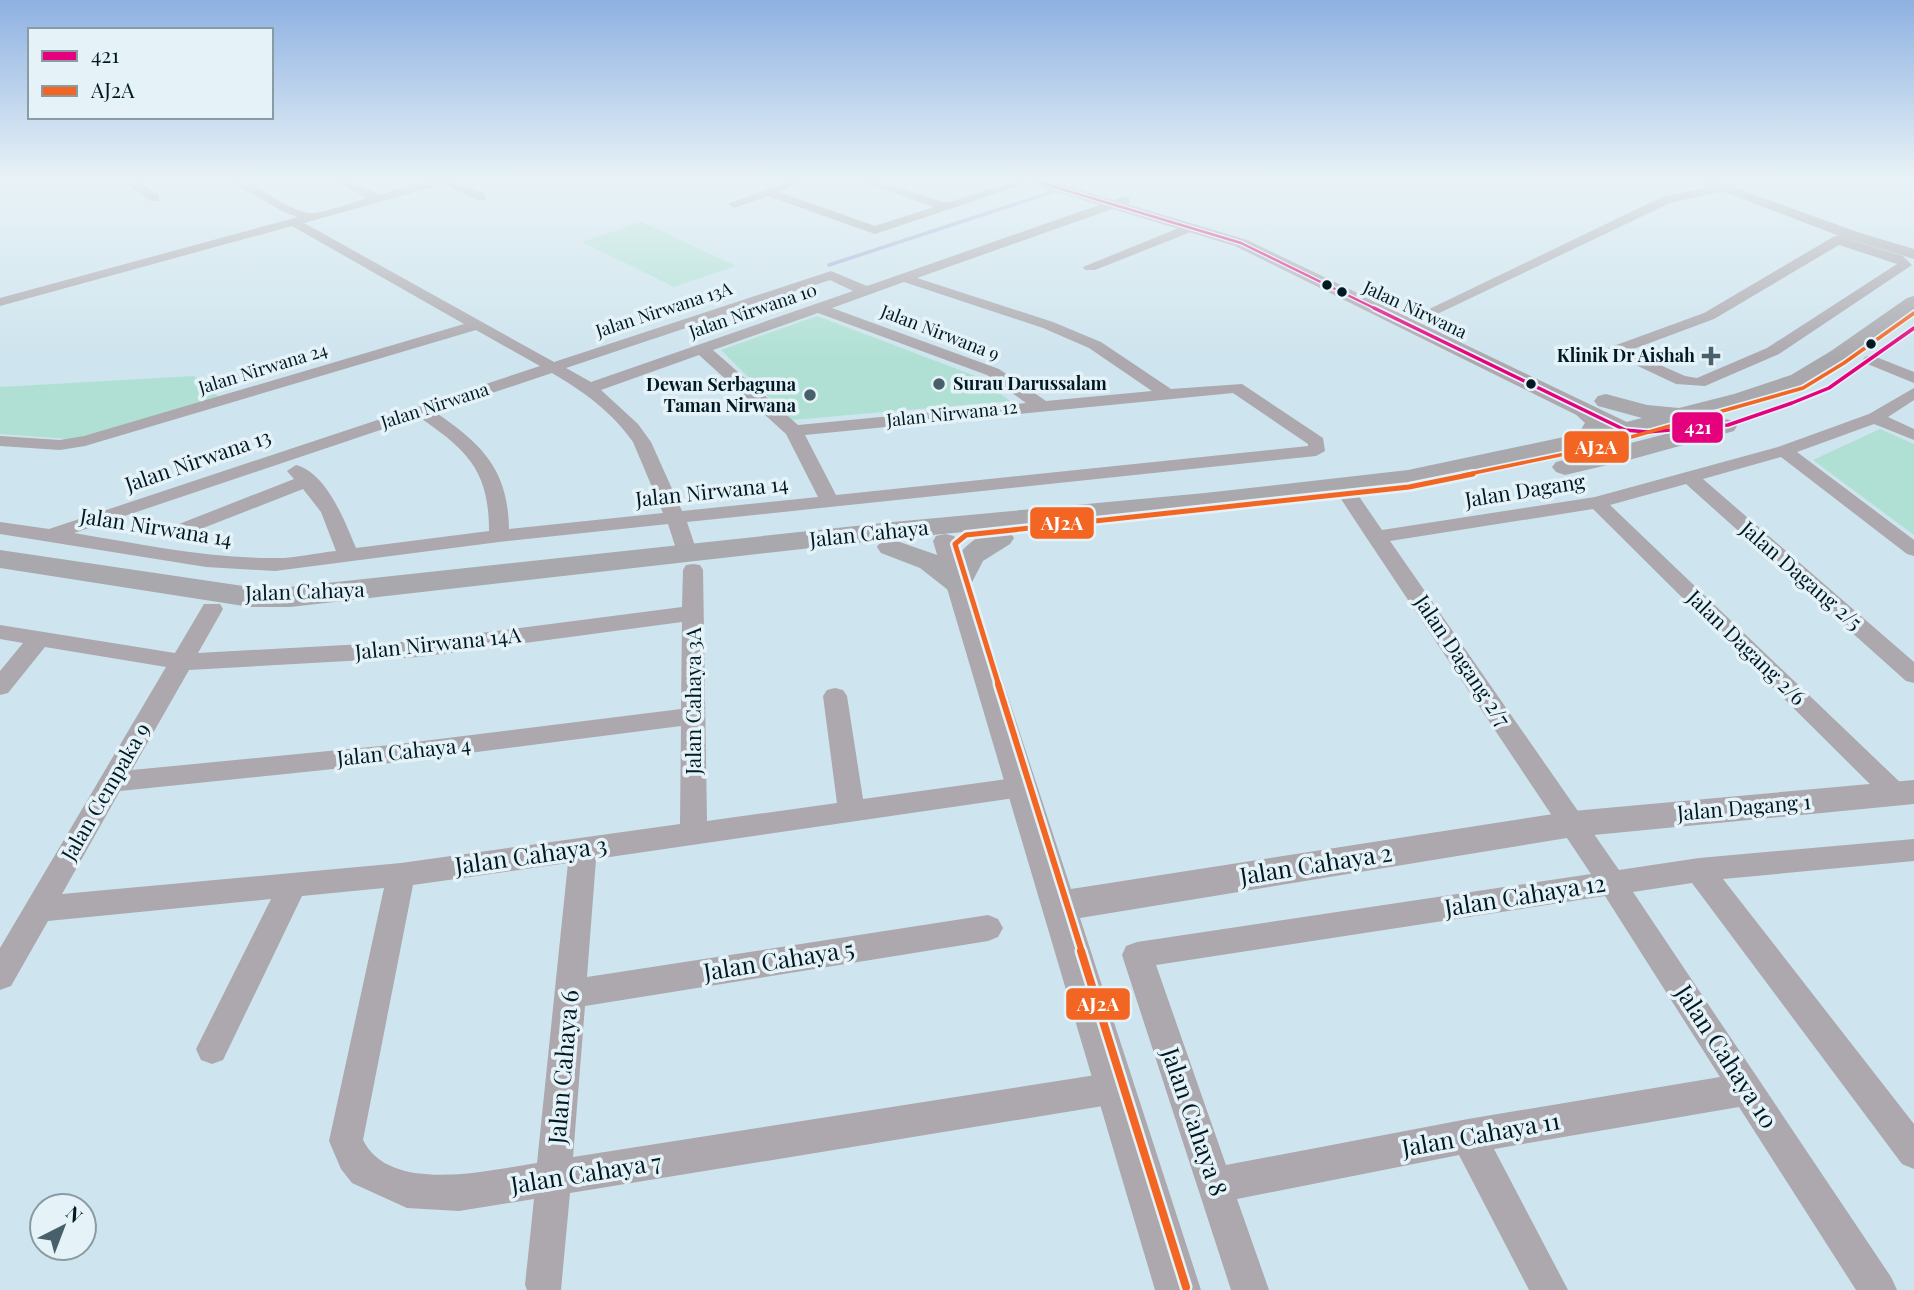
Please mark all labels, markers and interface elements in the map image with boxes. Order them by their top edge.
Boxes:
legend [28,28,273,119]
text: 421 [91,40,119,68]
text: AJ2A [90,75,135,103]
street label: Jalan Nirwana [1359,274,1471,344]
street label: Jalan Nirwana 13A [591,275,736,343]
street label: Jalan Nirwana 10 [685,277,820,343]
unlabelled marker [1320,278,1334,292]
unlabelled marker [1335,285,1349,299]
street label: Jalan Nirwana 9 [877,298,1003,366]
street label: Jalan Nirwana 24 [194,337,330,399]
unlabelled marker [1864,337,1878,351]
place label: Klinik Dr Aishah [1557,343,1695,367]
marker: Klinik Dr Aishah [1701,346,1721,366]
place label: Surau Darussalam [953,371,1108,395]
place label: Dewan Serbaguna Taman Nirwana [646,372,797,417]
street label: Jalan Nirwana [377,376,492,434]
marker: Surau Darussalam [931,376,947,392]
unlabelled marker [1524,377,1538,391]
marker: Dewan Serbaguna Taman Nirwana [802,387,818,403]
street label: Jalan Nirwana 12 [884,394,1019,432]
line badge: 421 [1671,411,1724,444]
text: 421 [1684,413,1712,439]
street label: Jalan Nirwana 13 [120,421,274,497]
line badge: AJ2A [1563,430,1630,464]
text: AJ2A [1574,433,1617,459]
street label: Jalan Dagang [1462,466,1587,513]
street label: Jalan Nirwana 14 [633,468,790,512]
street label: Jalan Nirwana 14 [77,500,234,552]
line badge: AJ2A [1029,506,1095,540]
text: AJ2A [1040,509,1083,535]
street label: Jalan Cahaya [807,512,930,552]
street label: Jalan Dagang 2/5 [1735,513,1869,635]
street label: Jalan Cahaya [244,574,366,606]
street label: Jalan Dagang 2/6 [1681,582,1813,711]
street label: Jalan Dagang 2/7 [1409,588,1518,732]
street label: Jalan Nirwana 14A [352,619,523,665]
street label: Jalan Cahaya 3A [678,627,706,776]
street label: Jalan Cempaka 9 [53,717,155,866]
street label: Jalan Cahaya 4 [334,729,472,771]
street label: Jalan Dagang 1 [1675,786,1812,826]
street label: Jalan Cahaya 3 [452,828,609,881]
street label: Jalan Cahaya 2 [1236,835,1394,891]
street label: Jalan Cahaya 12 [1441,865,1608,923]
street label: Jalan Cahaya 5 [700,931,856,987]
street label: Jalan Cahaya 10 [1669,977,1786,1134]
line badge: AJ2A [1065,987,1131,1021]
street label: Jalan Cahaya 6 [539,988,585,1146]
text: AJ2A [1076,990,1119,1016]
street label: Jalan Cahaya 8 [1155,1042,1236,1200]
street label: Jalan Cahaya 11 [1398,1103,1562,1163]
street label: Jalan Cahaya 7 [507,1144,664,1200]
north arrow [28,1192,98,1262]
text: N [61,1199,89,1228]

